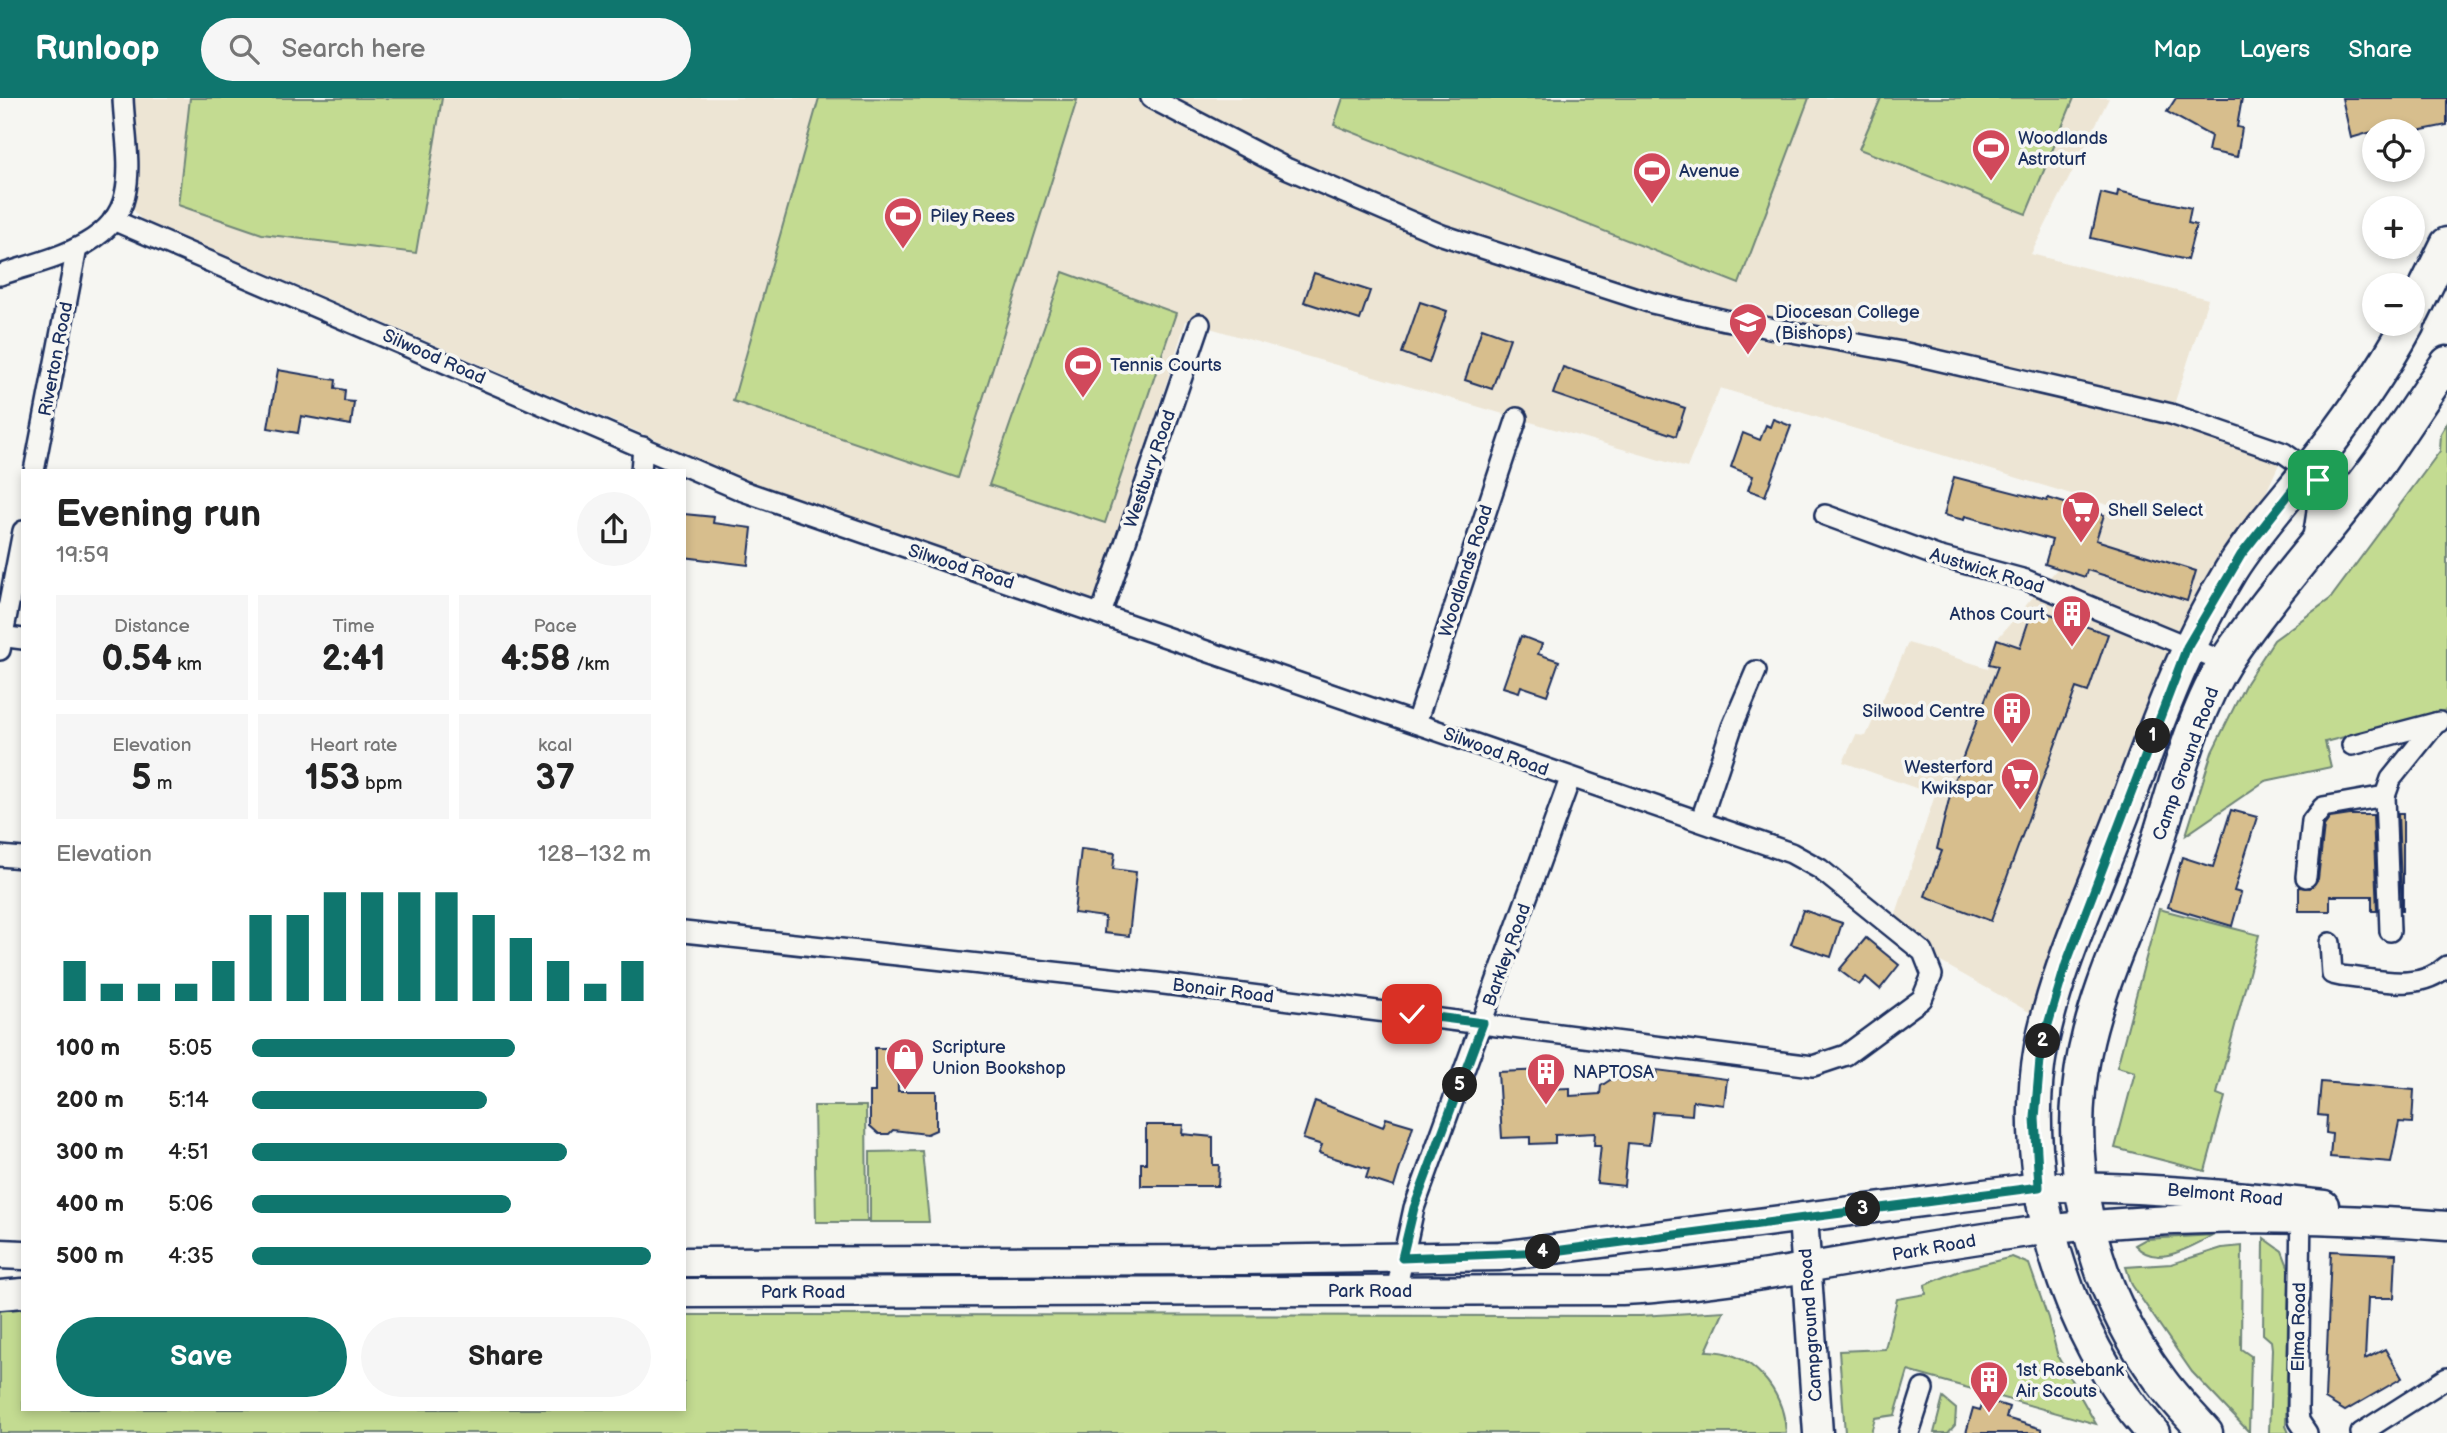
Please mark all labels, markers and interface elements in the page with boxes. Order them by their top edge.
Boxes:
search box [201,18,691,81]
text: Runloop [35,29,159,69]
icon: search [225,30,263,68]
text: Search here [281,34,425,65]
text: Map [2153,35,2201,64]
text: Layers [2239,35,2310,64]
text: Share [2348,35,2412,64]
map controls [2362,119,2425,336]
button: locate [2362,119,2425,182]
sports icon: Woodlands Astroturf [1970,127,2012,182]
place label: Woodlands Astroturf [2018,128,2108,170]
sports icon: Avenue [1631,150,1673,205]
place label: Avenue [1679,161,1740,182]
sports icon: Piley Rees [882,195,924,250]
button: + [2362,196,2425,259]
place label: Piley Rees [930,206,1015,227]
button: − [2362,273,2425,336]
street label: Riverton Road [35,300,77,418]
school or university icon: Diocesan College (Bishops) [1727,301,1769,356]
place label: Diocesan College (Bishops) [1775,302,1920,344]
street label: Silwood Road [379,325,489,389]
sports icon: Tennis Courts [1062,344,1104,399]
place label: Tennis Courts [1110,355,1222,376]
street label: Westbury Road [1120,407,1180,531]
pin [2288,450,2348,510]
icon: arrive [2299,461,2337,499]
supermarket icon: Shell Select [2060,489,2102,544]
text: Evening run [56,492,261,537]
button: share [577,492,651,566]
place label: Shell Select [2108,500,2204,521]
street label: Woodlands Road [1435,502,1497,640]
street label: Silwood Road [905,540,1017,594]
text: 19:59 [56,541,109,569]
street label: Austwick Road [1927,544,2047,598]
building icon: Athos Court [2051,593,2093,648]
place label: Athos Court [1949,604,2045,625]
text: Distance [114,615,190,638]
text: Time [332,615,375,638]
text: Pace [534,615,577,638]
text: 0.54 [102,638,172,681]
text: 2:41 [321,638,386,681]
text: 4:58 [501,638,571,681]
text: km [172,653,202,676]
text: /km [571,653,610,676]
street label: Camp Ground Road [2148,684,2224,844]
building icon: Silwood Centre [1991,690,2033,745]
place label: Silwood Centre [1862,701,1985,722]
pin: 1 [2136,718,2170,754]
street label: Silwood Road [1441,723,1551,781]
text: 1 [2149,724,2157,747]
text: Elevation [112,734,191,757]
text: Heart rate [310,734,397,757]
text: kcal [538,734,572,757]
supermarket icon: Westerford Kwikspar [1999,756,2041,811]
text: 5 [131,757,152,800]
text: 153 [305,757,360,800]
text: 37 [535,757,575,800]
place label: Westerford Kwikspar [1904,757,1993,799]
text: m [152,772,172,795]
text: bpm [360,772,402,795]
text: Elevation [56,840,152,868]
text: 128–132 m [538,840,651,868]
street label: Barkley Road [1479,901,1535,1009]
street label: Bonair Road [1171,974,1275,1008]
pin [1382,984,1442,1044]
icon: check [1393,995,1431,1033]
pin: 2 [2025,1024,2060,1058]
text: 2 [2037,1029,2048,1052]
text: 100 m [56,1034,120,1062]
text: 5:05 [168,1034,213,1062]
shop icon: Scripture Union Bookshop [884,1036,926,1091]
place label: Scripture Union Bookshop [932,1037,1066,1079]
building icon: NAPTOSA [1525,1051,1567,1106]
place label: NAPTOSA [1573,1062,1654,1083]
pin: 5 [1442,1068,1478,1102]
text: 5 [1454,1073,1465,1096]
text: 200 m [56,1086,124,1114]
text: 5:14 [168,1086,209,1114]
text: 300 m [56,1138,124,1166]
text: 4:51 [168,1138,209,1166]
street label: Belmont Road [2166,1179,2284,1211]
text: 400 m [56,1190,124,1218]
text: 5:06 [168,1190,213,1218]
pin: 3 [1846,1192,1881,1226]
text: 3 [1857,1197,1868,1220]
street label: Park Road [1891,1230,1977,1266]
pin: 4 [1526,1234,1560,1270]
text: 4 [1537,1240,1548,1263]
text: 500 m [56,1242,124,1270]
text: 4:35 [168,1242,214,1270]
street label: Campground Road [1795,1248,1827,1402]
street label: Park Road [1328,1281,1412,1302]
street label: Park Road [761,1282,845,1303]
street label: Elma Road [2288,1282,2310,1372]
button: Save [56,1317,347,1397]
button: Share [361,1317,651,1397]
building icon: 1st Rosebank Air Scouts [1968,1359,2010,1414]
place label: 1st Rosebank Air Scouts [2016,1360,2124,1402]

